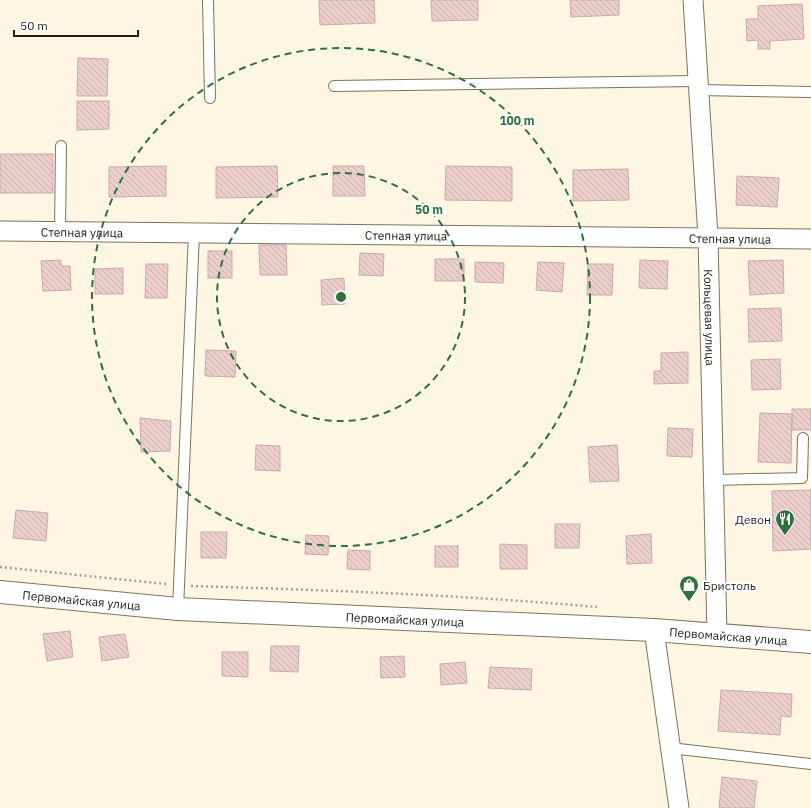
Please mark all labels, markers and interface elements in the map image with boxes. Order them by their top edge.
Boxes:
scale bar [14,12,138,38]
text: 50 m [20,18,48,33]
text: 100 m [499,113,535,128]
text: 50 m [415,202,443,217]
street label: Степная улица [41,224,124,240]
street label: Степная улица [365,227,448,243]
street label: Степная улица [689,230,772,246]
street label: Кольцевая улица [701,269,718,367]
centre of rings [334,290,348,304]
restaurant icon: Девон [774,508,796,536]
place label: Девон [735,512,771,527]
shop icon: Бристоль [678,574,700,602]
place label: Бристоль [703,578,756,593]
street label: Первомайская улица [22,587,142,613]
street label: Первомайская улица [345,609,465,629]
street label: Первомайская улица [669,624,789,648]

